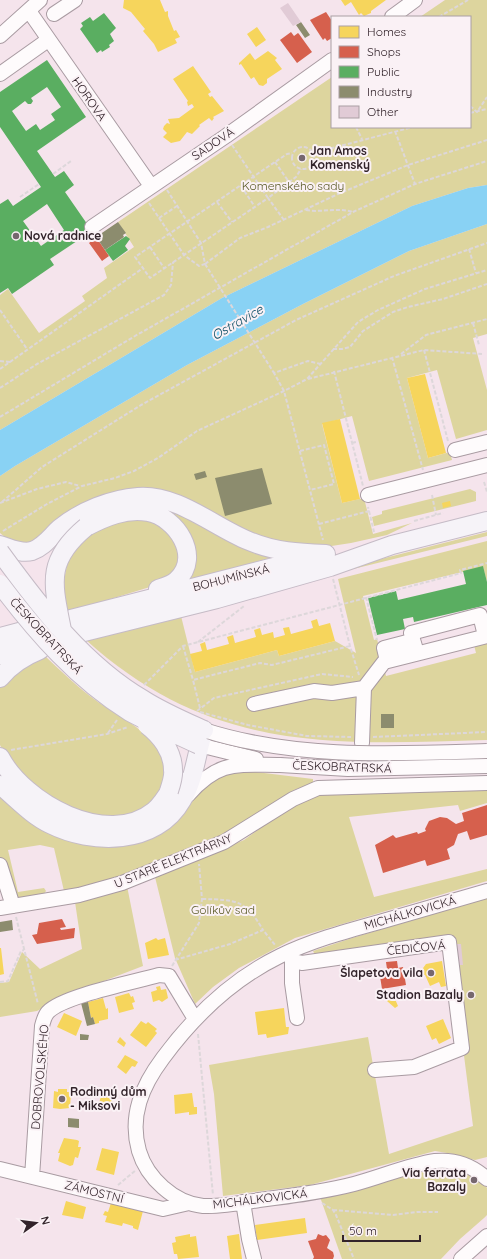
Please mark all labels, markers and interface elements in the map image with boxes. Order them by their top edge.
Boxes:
legend [331,16,471,128]
text: Homes [367,24,407,39]
text: Shops [367,44,401,59]
text: Public [367,64,400,79]
street label: HOROVA [69,74,110,124]
text: Industry [367,84,412,99]
text: Other [367,104,399,119]
street label: SADOVÁ [189,124,237,163]
place label: Jan Amos Komenský [310,143,370,172]
marker: Jan Amos Komenský [297,153,307,163]
park label: Komenského sady [242,178,344,193]
place label: Nová radnice [24,228,101,243]
marker: Nová radnice [11,231,21,241]
water label: Ostravice [208,301,266,343]
street label: BOHUMÍNSKÁ [191,561,271,594]
street label: ČESKOBRATRSKÁ [7,594,86,677]
street label: ČESKOBRATRSKÁ [292,757,392,776]
street label: U STARÉ ELEKTRÁRNY [112,830,234,891]
street label: MICHÁLKOVICKÁ [362,892,458,933]
park label: Golíkův sad [191,902,255,917]
street label: ČEDIČOVÁ [386,937,446,958]
place label: Šlapetova vila [340,965,423,980]
marker: Šlapetova vila [426,968,436,978]
place label: Stadion Bazaly [376,987,463,1002]
marker: Stadion Bazaly [466,990,476,1000]
street label: DOBROVOLSKÉHO [27,1024,52,1130]
place label: Rodinný dům - Miksovi [70,1084,147,1113]
marker: Rodinný dům - Miksovi [57,1094,67,1104]
place label: Via ferrata Bazaly [402,1165,466,1194]
marker: Via ferrata Bazaly [469,1175,479,1185]
street label: ZÁMOSTNÍ [63,1177,126,1206]
street label: MICHÁLKOVICKÁ [212,1185,308,1212]
north arrow [16,1203,56,1243]
text: N [38,1215,53,1226]
scale bar [343,1217,420,1243]
text: 50 m [349,1223,377,1238]

